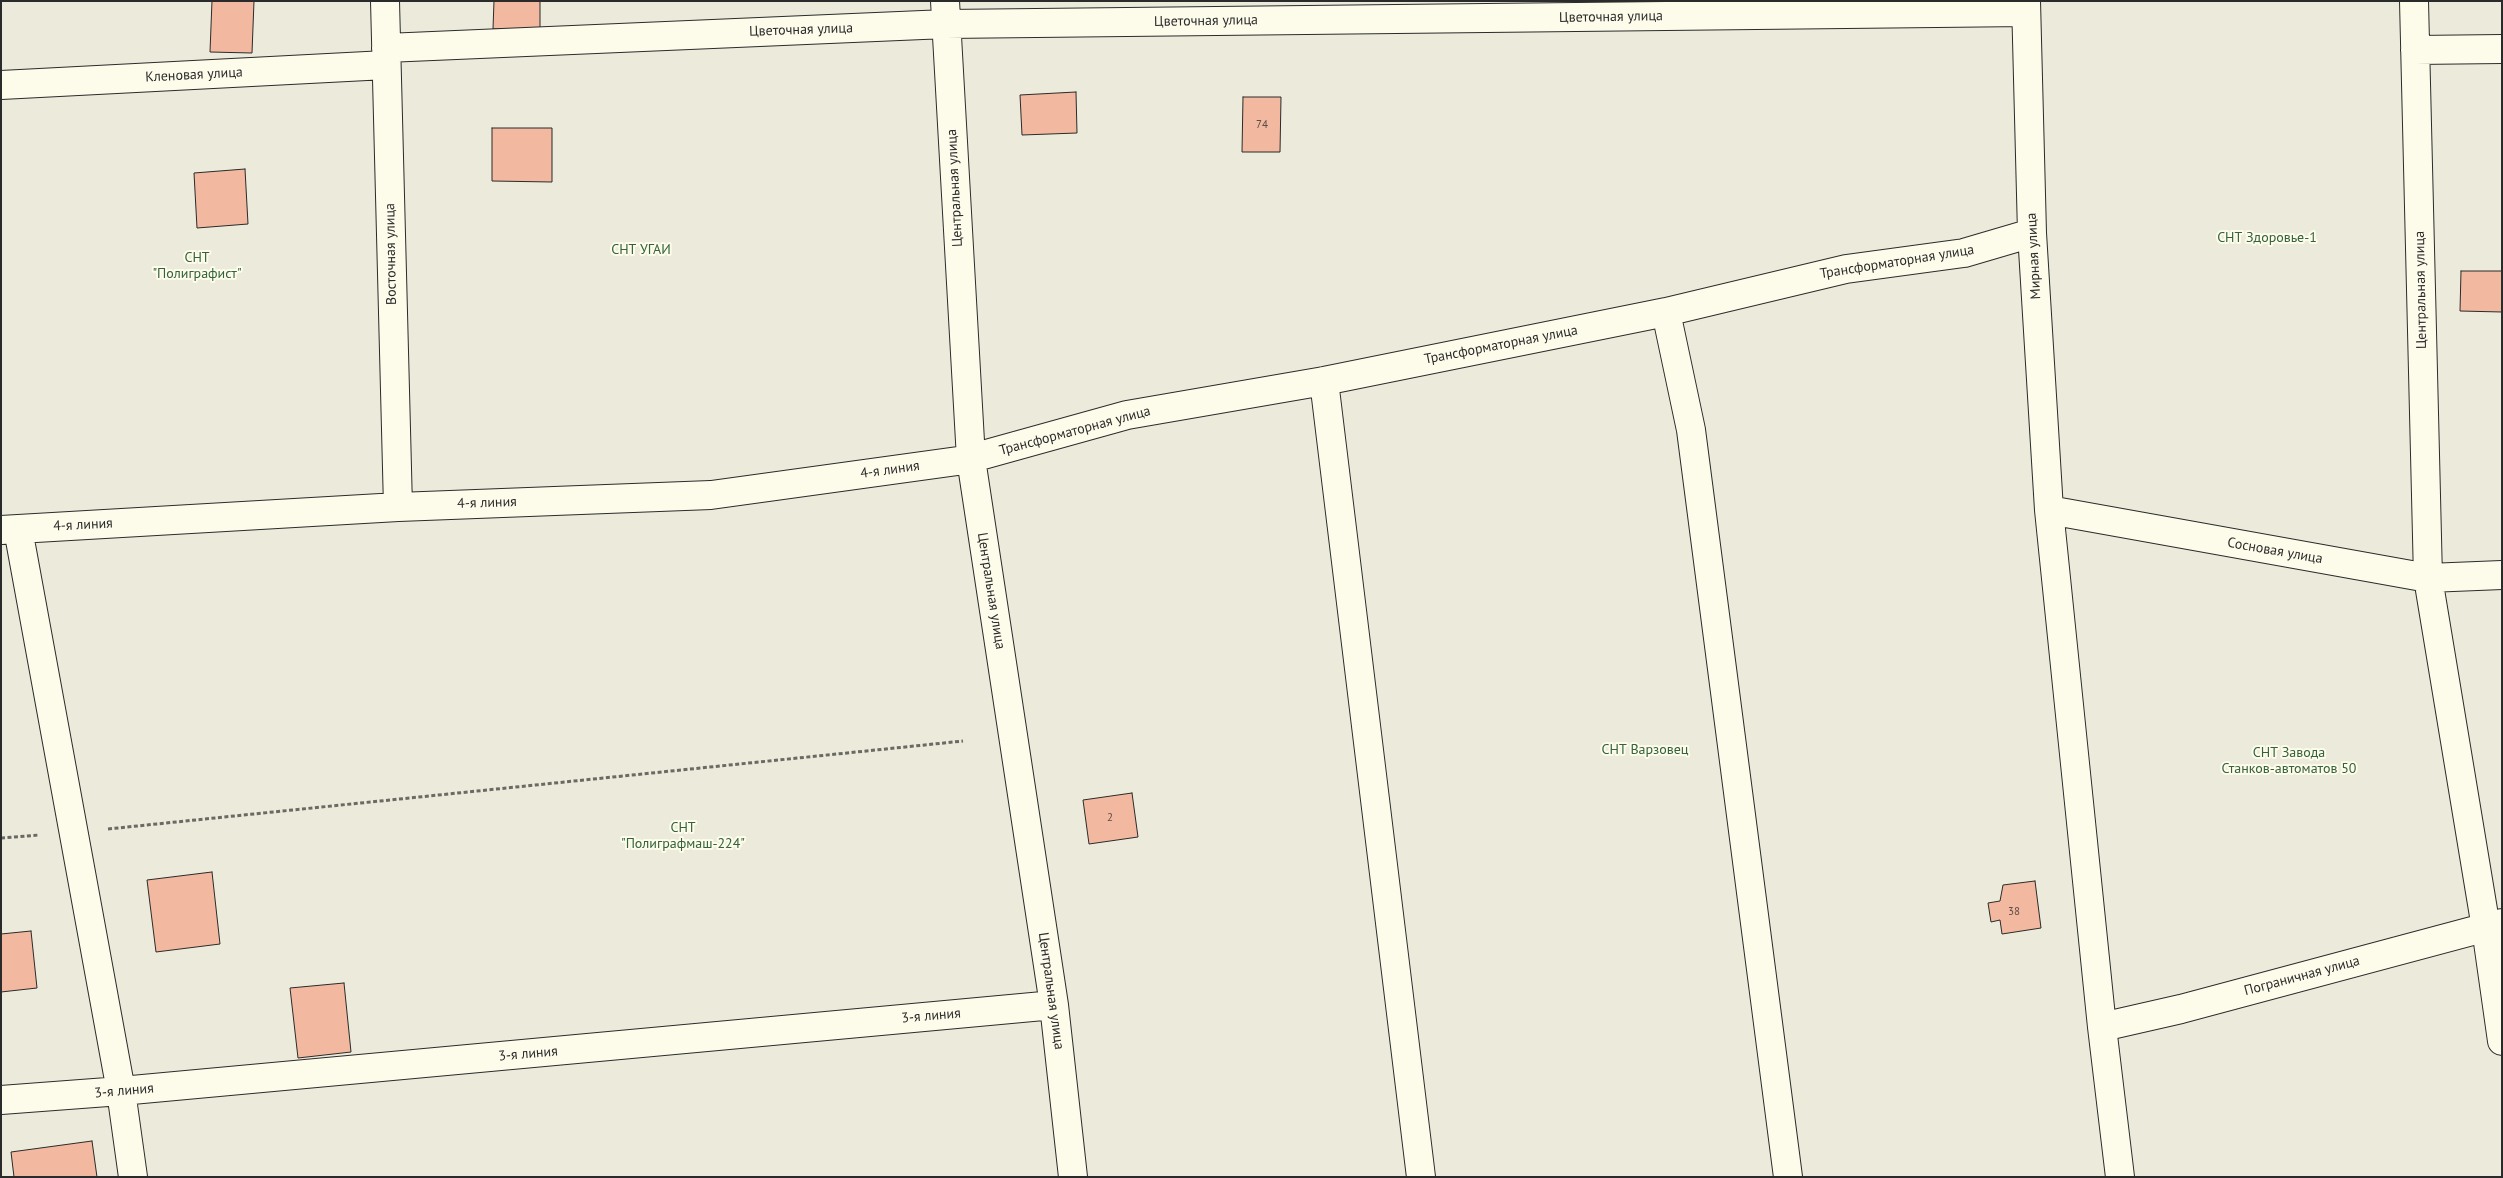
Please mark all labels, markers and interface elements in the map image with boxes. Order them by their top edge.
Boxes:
street label: Цветочная улица [1559,8,1663,26]
street label: Цветочная улица [1154,12,1258,30]
street label: Цветочная улица [749,20,853,40]
street label: Кленовая улица [145,64,243,86]
house number: 74 [1256,118,1268,132]
street label: Центральная улица [944,129,966,247]
street label: Восточная улица [382,203,400,305]
street label: Мирная улица [2023,212,2045,300]
park label: СНТ Здоровье-1 [2217,230,2317,246]
street label: Центральная улица [2412,231,2430,349]
park label: СНТ УГАИ [611,242,671,258]
street label: Трансформаторная улица [1819,242,1975,282]
park label: СНТ "Полиграфист" [152,250,242,282]
street label: Трансформаторная улица [1423,322,1579,368]
street label: Трансформаторная улица [998,403,1152,459]
street label: 4-я линия [859,458,921,482]
street label: 4-я линия [457,494,517,512]
street label: 4-я линия [53,515,113,535]
street label: Центральная улица [973,531,1009,651]
street label: Сосновая улица [2226,534,2324,568]
park label: СНТ Варзовец [1601,742,1689,758]
park label: СНТ Завода Станков-автоматов 50 [2222,745,2356,778]
house number: 2 [1107,811,1113,825]
park label: СНТ "Полиграфмаш-224" [621,820,745,852]
house number: 38 [2008,905,2020,919]
street label: Центральная улица [1034,931,1068,1051]
street label: Пограничная улица [2242,952,2362,1000]
street label: 3-я линия [901,1005,961,1027]
street label: 3-я линия [498,1043,558,1065]
street label: 3-я линия [94,1080,154,1102]

